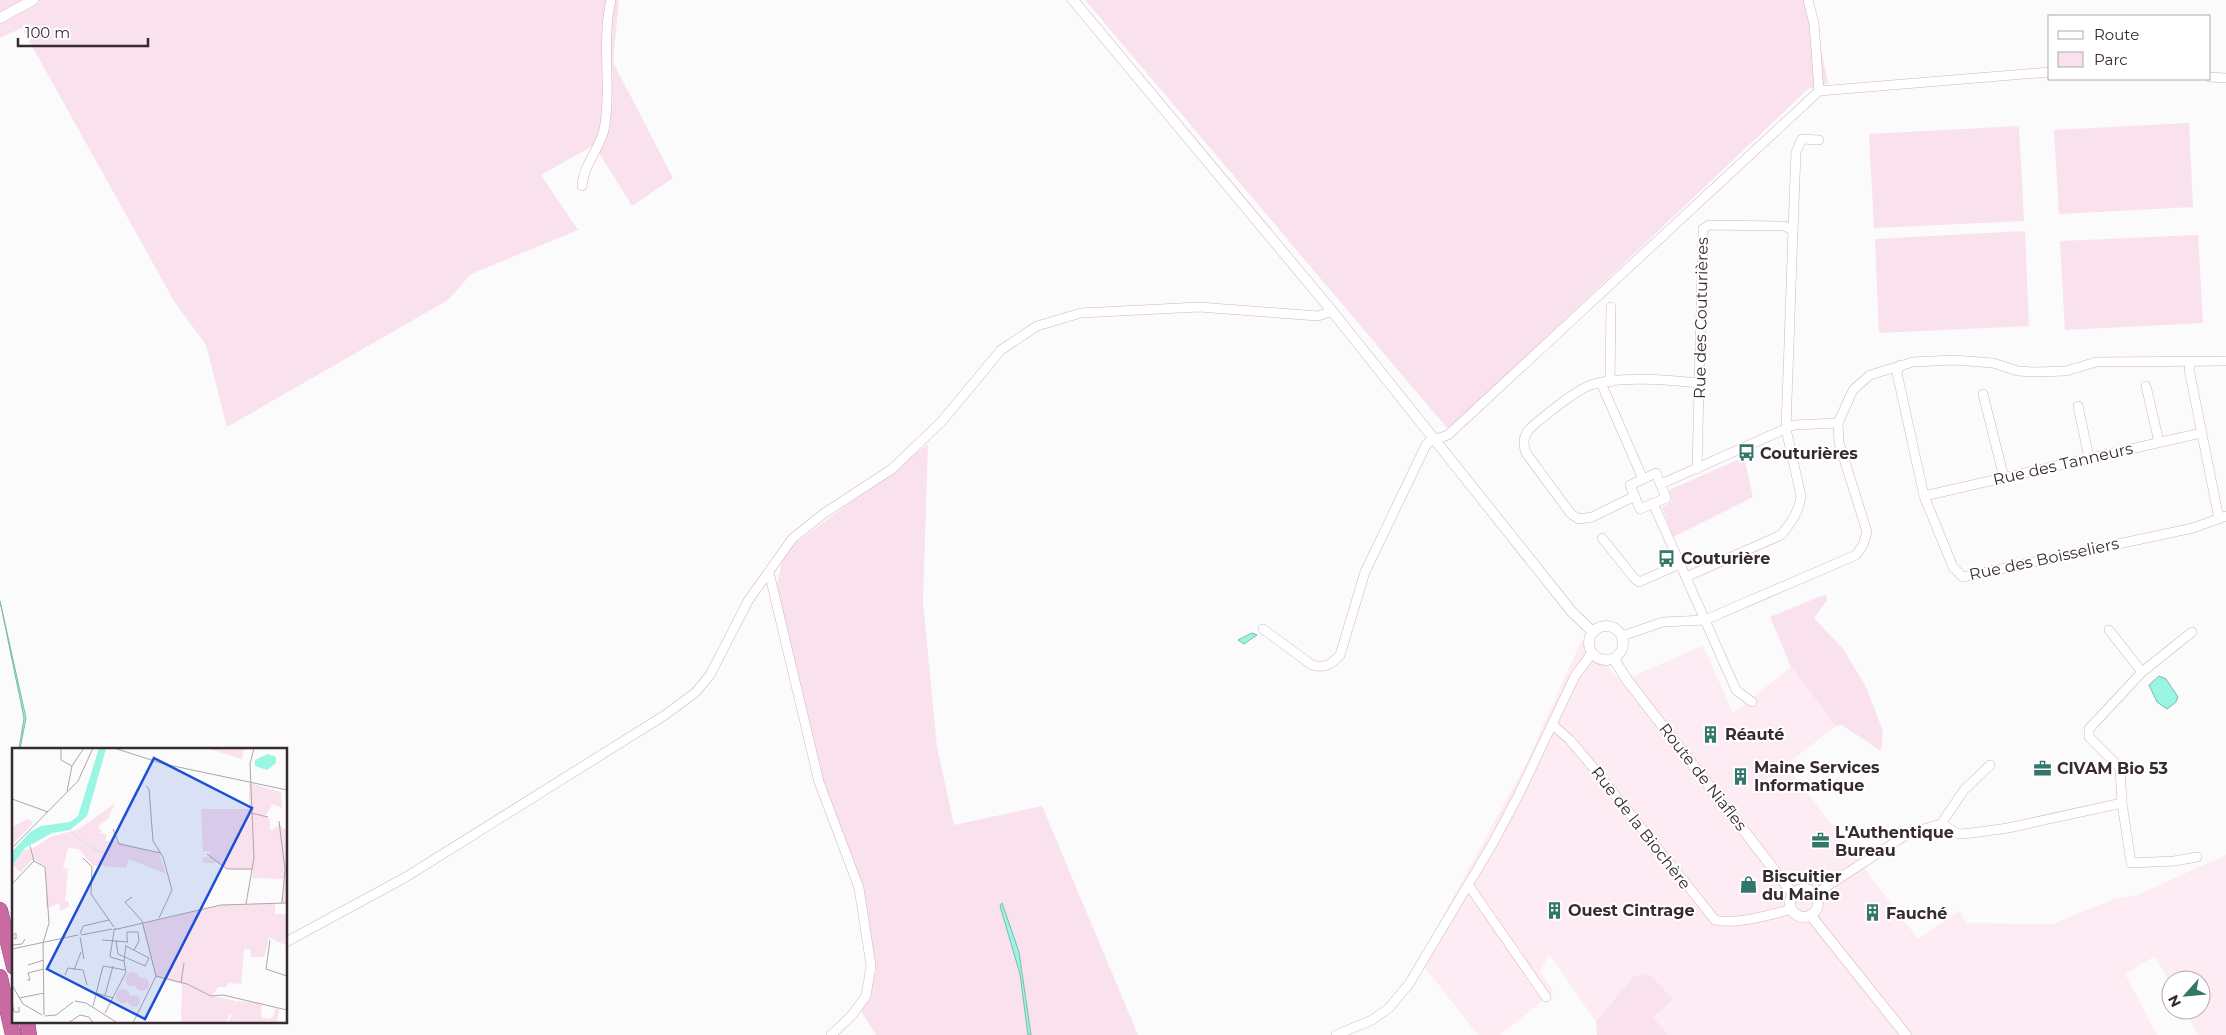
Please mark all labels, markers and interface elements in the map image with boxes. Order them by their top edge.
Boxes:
scale bar [18,15,148,47]
legend [2048,15,2211,80]
text: 100 m [25,23,70,42]
text: Route [2094,25,2139,44]
text: Parc [2094,50,2128,69]
street label: Rue des Couturières [1690,237,1712,399]
street label: Rue des Tanneurs [1991,439,2135,489]
bus stop icon: Couturières [1736,443,1756,463]
place label: Couturières [1760,444,1858,463]
street label: Rue des Boisseliers [1967,534,2121,584]
bus stop icon: Couturière [1657,548,1677,568]
place label: Couturière [1681,549,1770,568]
street label: Route de Niafles [1655,720,1751,835]
building icon: Réauté [1701,724,1721,744]
place label: Réauté [1725,725,1784,744]
inset map [12,748,288,1022]
place label: Maine Services Informatique [1754,758,1880,795]
office icon: CIVAM Bio 53 [2033,758,2053,778]
place label: CIVAM Bio 53 [2057,759,2168,778]
street label: Rue de la Biochère [1587,763,1695,893]
building icon: Maine Services Informatique [1730,766,1750,786]
place label: L'Authentique Bureau [1835,823,1954,860]
office icon: L'Authentique Bureau [1811,831,1831,851]
place label: Biscuitier du Maine [1762,867,1842,904]
shop icon: Biscuitier du Maine [1738,875,1758,895]
building icon: Ouest Cintrage [1544,900,1564,920]
place label: Ouest Cintrage [1568,901,1695,920]
building icon: Fauché [1862,903,1882,923]
place label: Fauché [1886,904,1947,923]
north arrow [2161,970,2211,1020]
text: N [2164,992,2185,1010]

